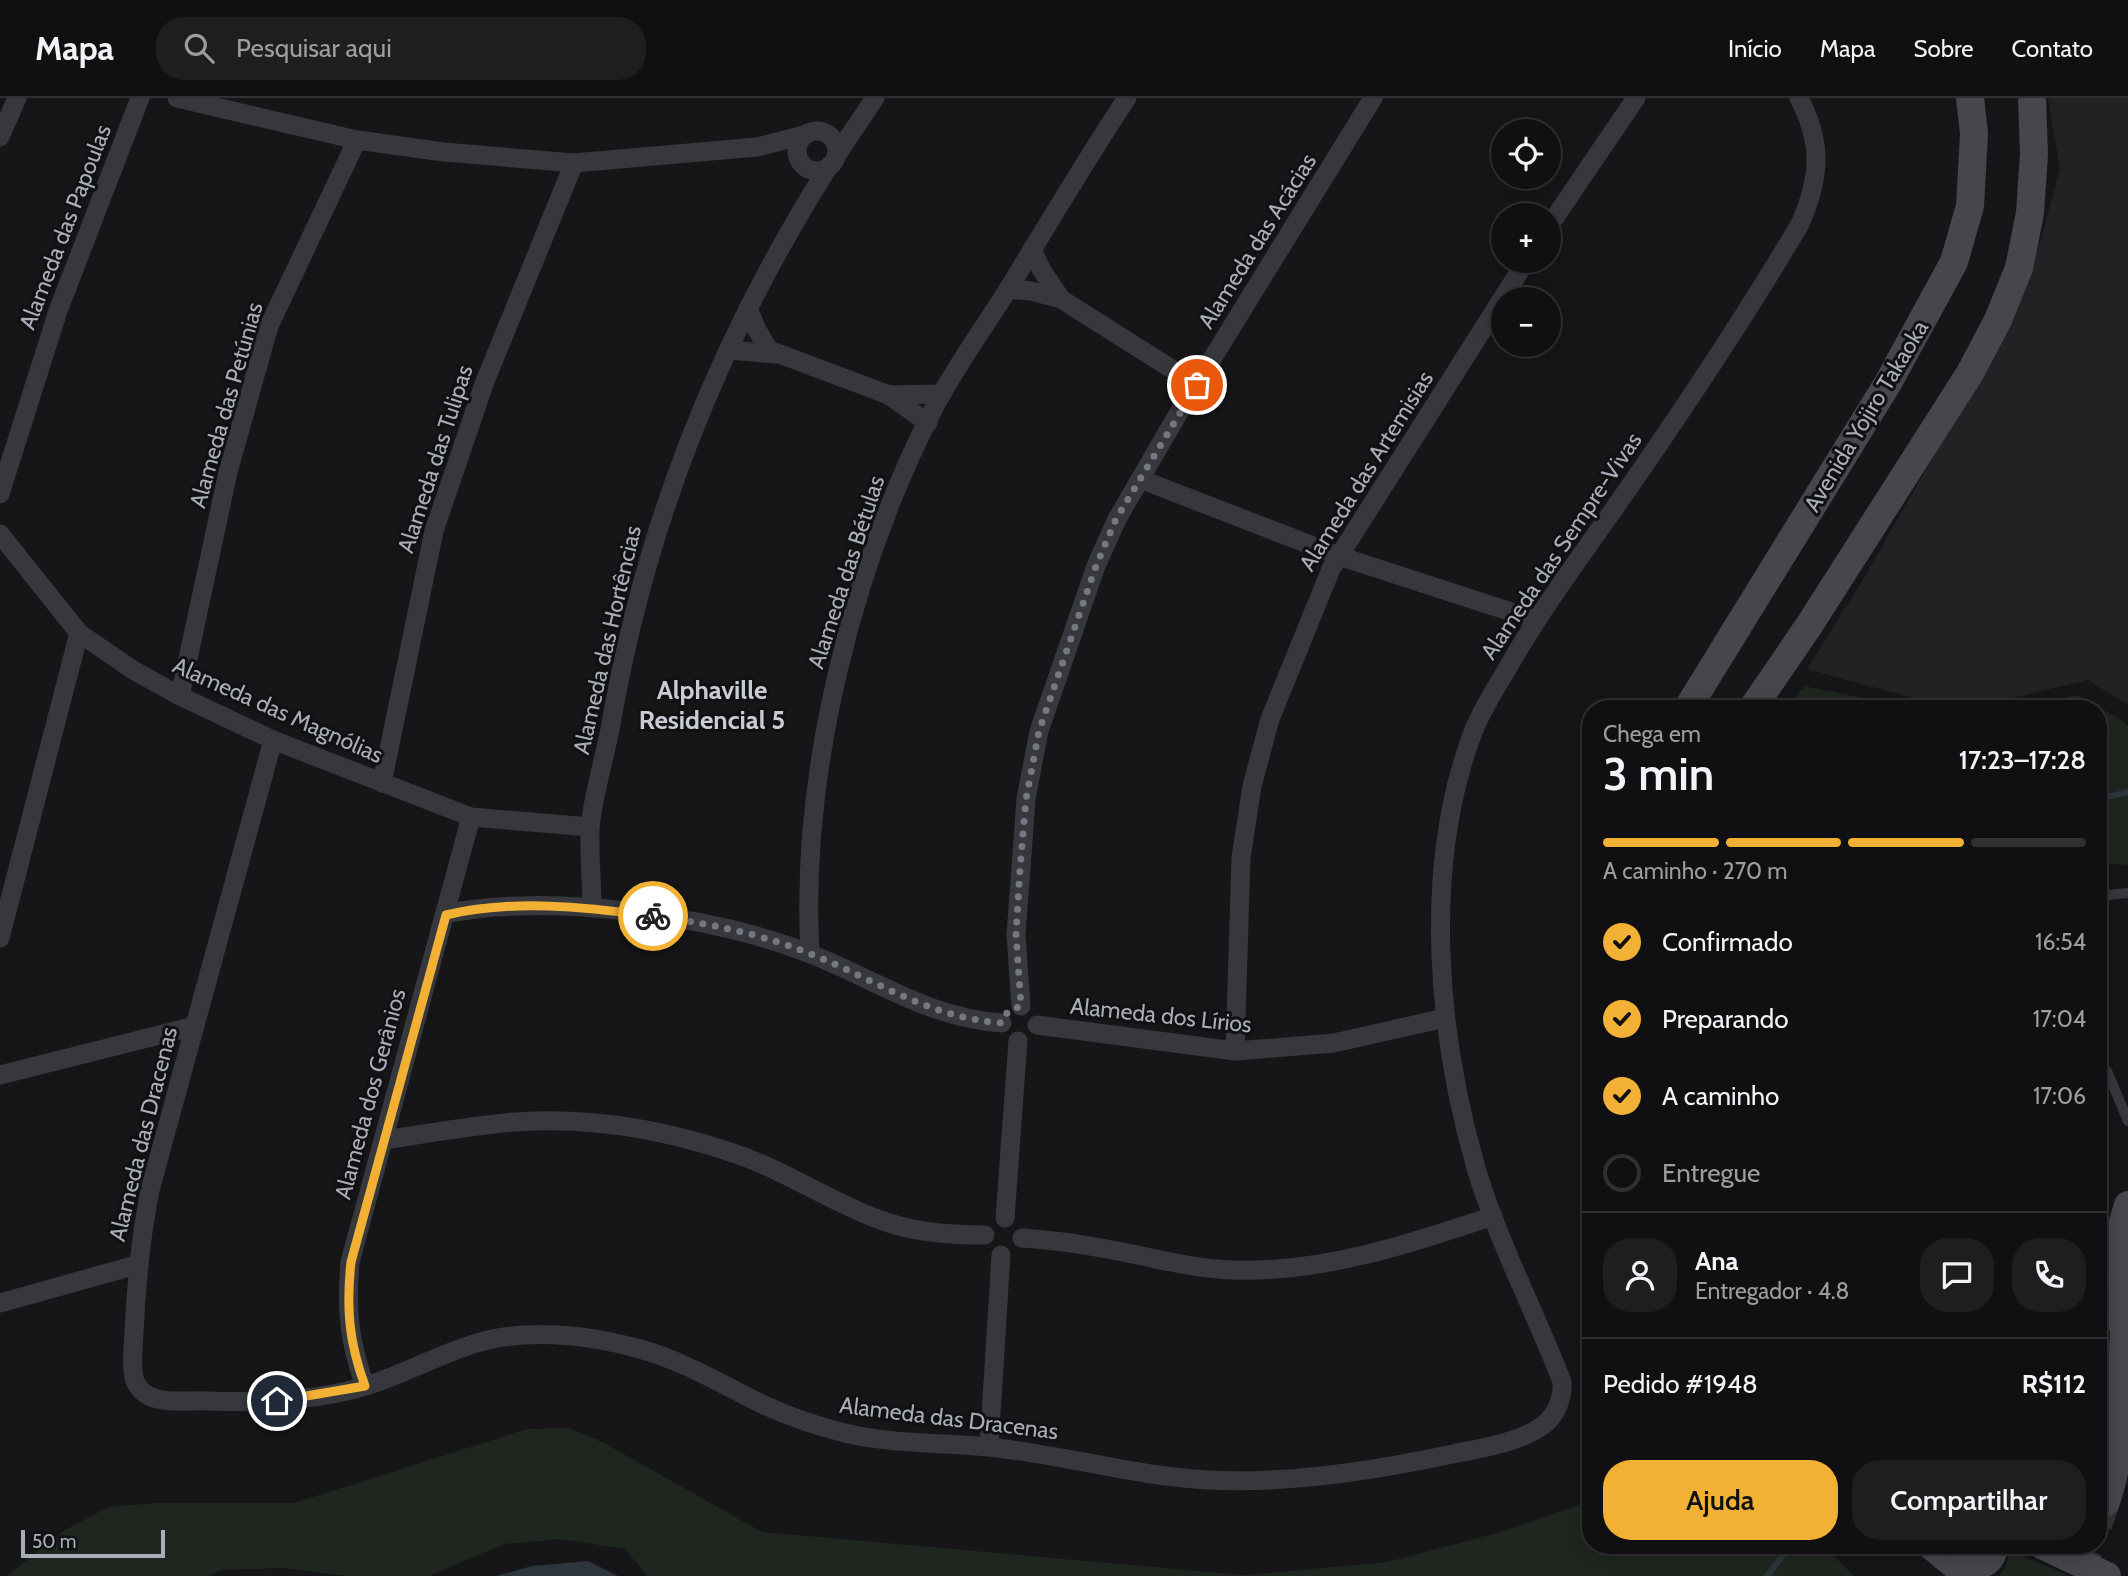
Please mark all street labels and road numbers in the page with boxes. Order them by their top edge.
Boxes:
street label: Alameda das Papoulas [13,121,117,333]
street label: Alameda das Acácias [1192,148,1322,334]
street label: Alameda das Petúnias [183,299,269,511]
street label: Avenida Yojiro Takaoka [1798,315,1934,517]
street label: Alameda das Tulipas [391,362,479,556]
street label: Alameda das Artemisias [1293,366,1439,576]
street label: Alameda das Sempre-Vivas [1475,427,1647,665]
street label: Alameda das Bétulas [802,472,890,672]
street label: Alameda das Hortências [567,523,647,757]
street label: Alameda das Magnólias [168,651,388,769]
street label: Alameda dos Gerânios [328,986,412,1202]
street label: Alameda dos Lírios [1069,992,1253,1038]
street label: Alameda das Dracenas [103,1024,183,1244]
street label: Alameda das Dracenas [838,1391,1060,1445]

